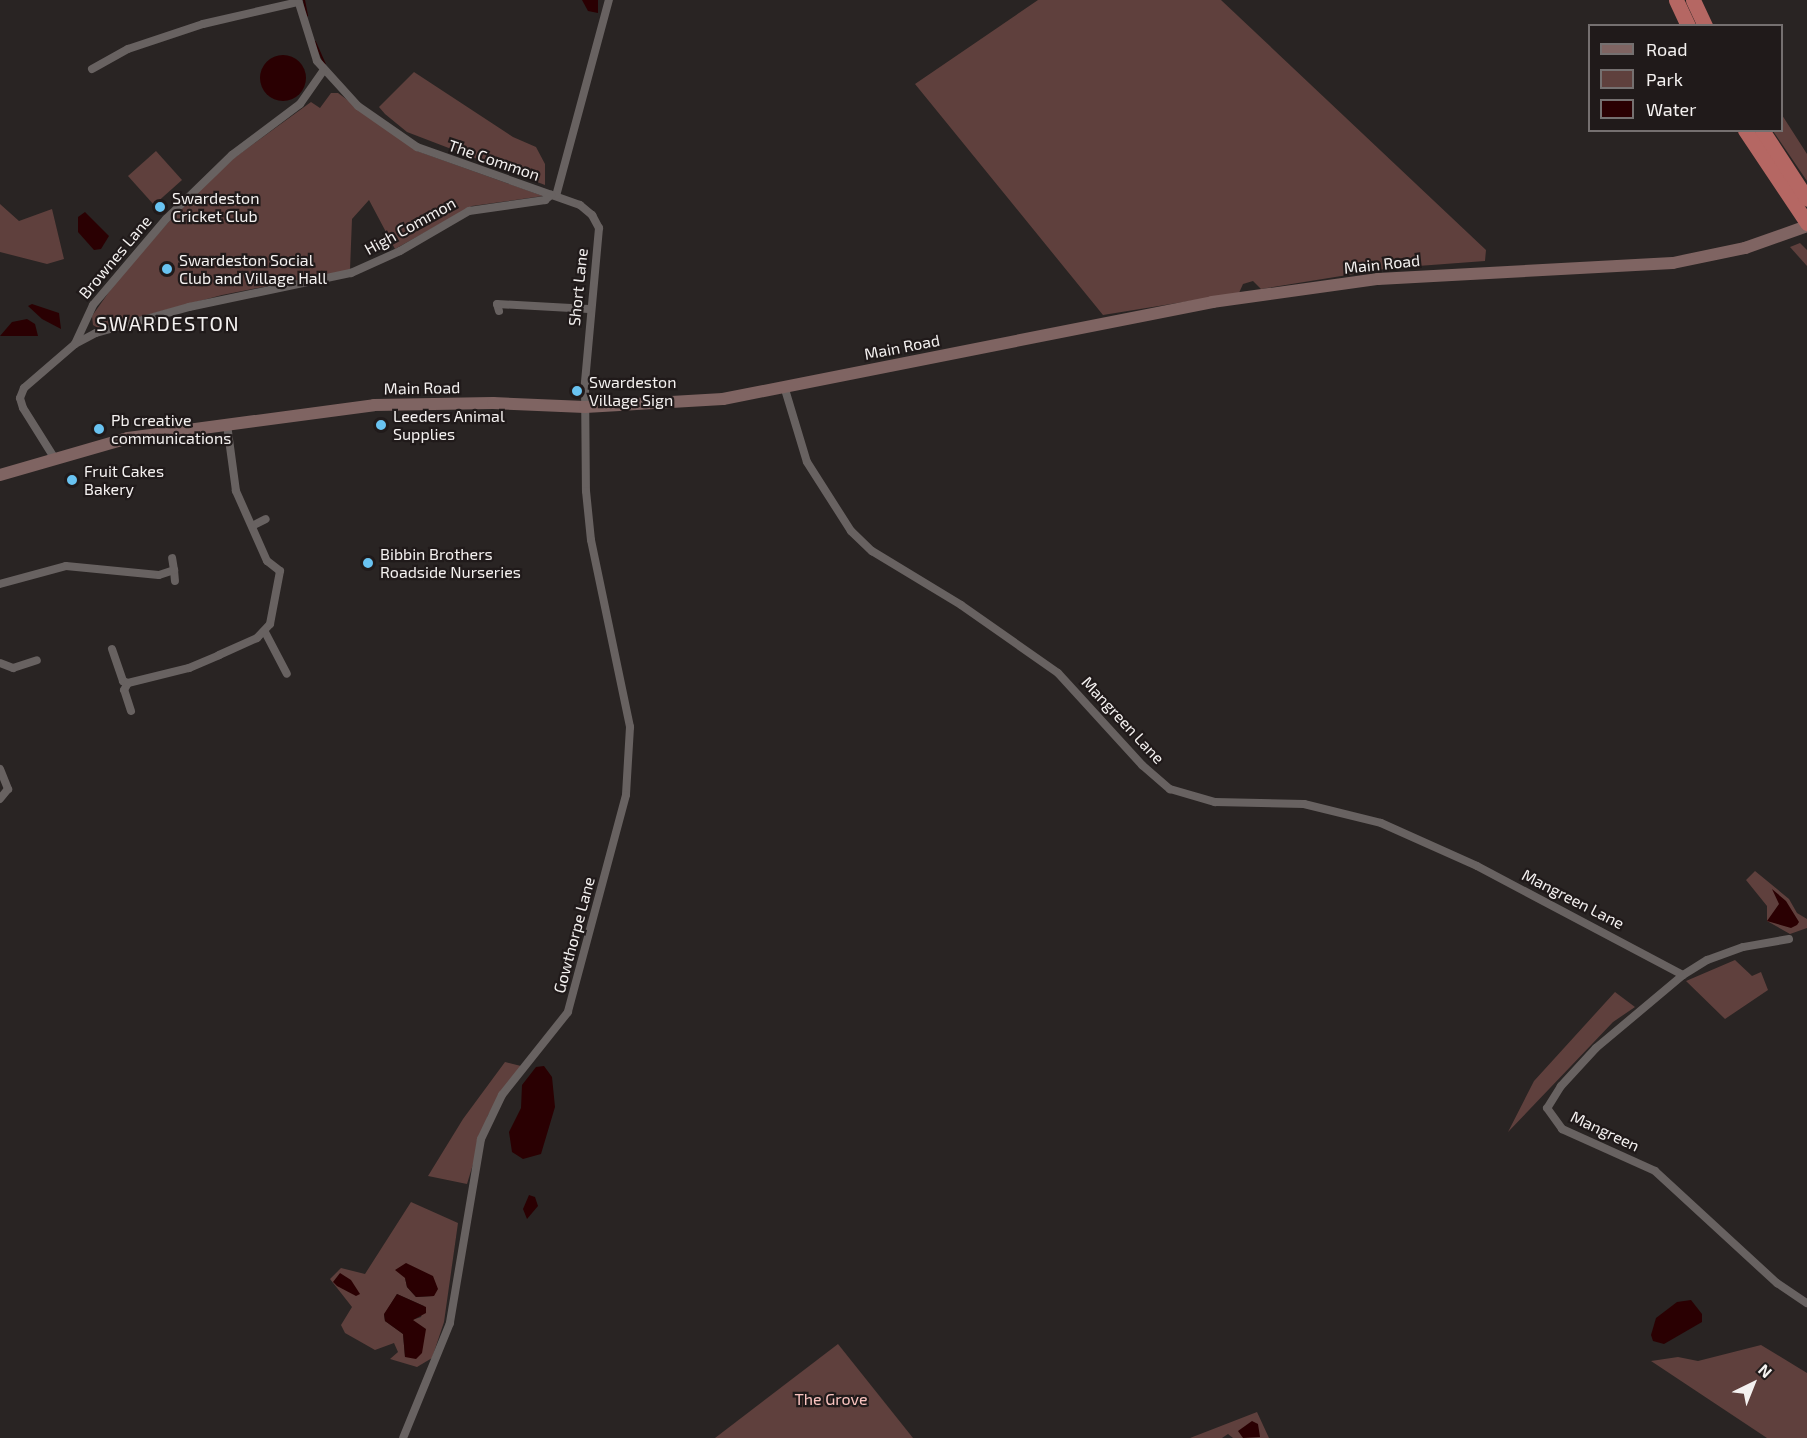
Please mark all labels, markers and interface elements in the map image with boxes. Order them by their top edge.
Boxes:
legend [1588,24,1783,132]
text: Road [1646,38,1687,60]
text: Park [1646,68,1683,90]
text: Water [1646,98,1696,120]
street label: The Common [446,135,542,185]
place label: Swardeston Cricket Club [172,188,259,226]
street label: High Common [361,193,459,259]
marker: Swardeston Cricket Club [153,200,167,214]
street label: Brownes Lane [75,211,155,303]
street label: Short Lane [564,247,592,327]
place label: Swardeston Social Club and Village Hall [179,250,327,288]
street label: Main Road [1343,250,1421,278]
marker: Swardeston Social Club and Village Hall [160,262,174,276]
district label: SWARDESTON [96,311,240,335]
street label: Main Road [863,330,941,364]
place label: Swardeston Village Sign [589,372,676,410]
street label: Main Road [384,378,460,398]
marker: Swardeston Village Sign [570,384,584,398]
place label: Leeders Animal Supplies [393,406,505,444]
place label: Pb creative communications [111,410,231,448]
marker: Leeders Animal Supplies [374,418,388,432]
marker: Pb creative communications [92,422,106,436]
place label: Fruit Cakes Bakery [84,461,164,499]
marker: Fruit Cakes Bakery [65,473,79,487]
place label: Bibbin Brothers Roadside Nurseries [380,544,521,582]
marker: Bibbin Brothers Roadside Nurseries [361,556,375,570]
street label: Mangreen Lane [1078,672,1168,768]
street label: Mangreen Lane [1519,865,1627,933]
street label: Gowthorpe Lane [549,875,599,995]
street label: Mangreen [1568,1107,1642,1155]
north arrow [1723,1354,1783,1414]
text: N [1755,1360,1776,1381]
park label: The Grove [795,1389,867,1409]

